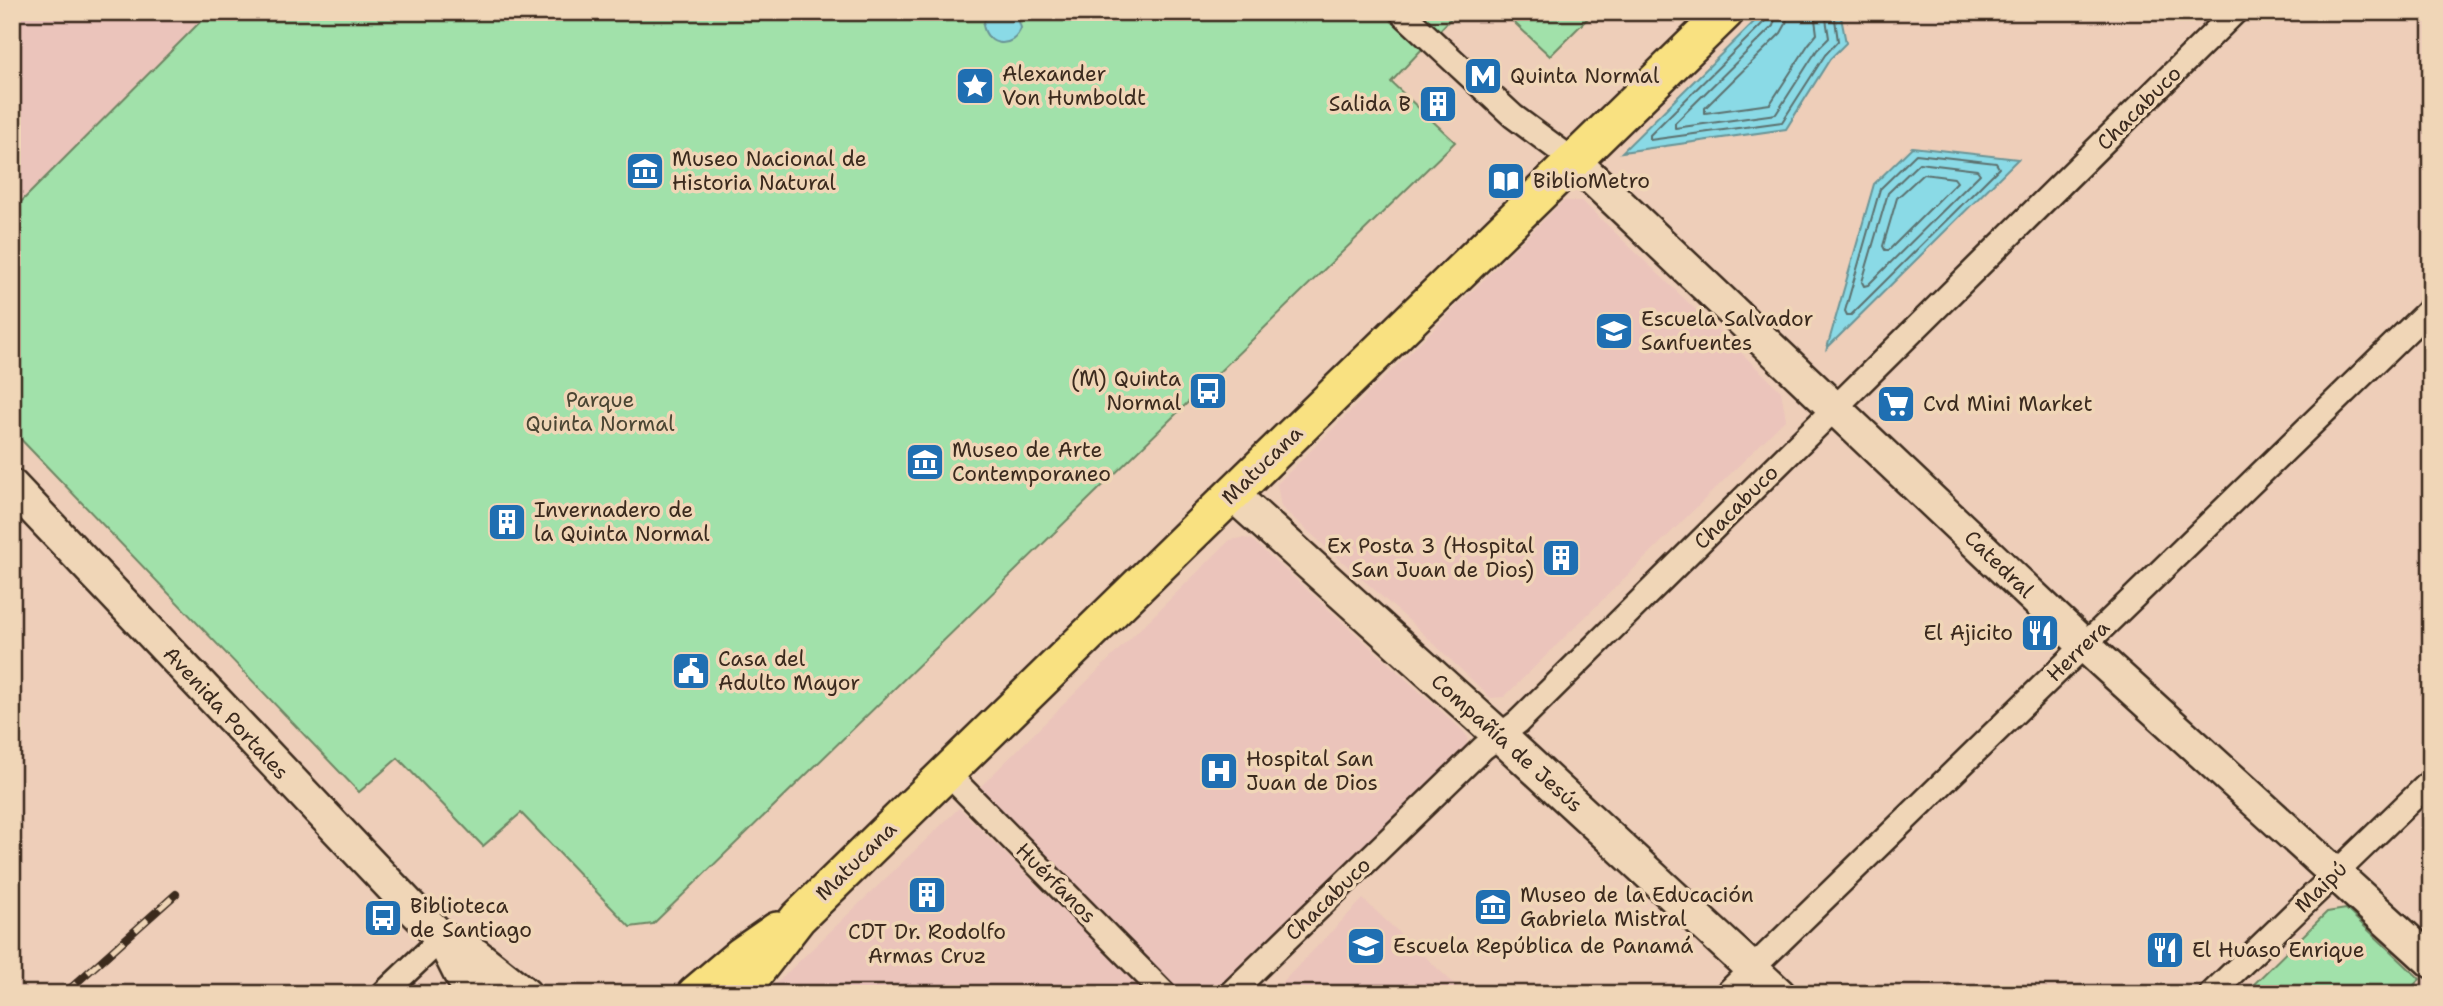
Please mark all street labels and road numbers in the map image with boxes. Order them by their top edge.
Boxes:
street label: Chacabuco [2091,60,2187,156]
street label: Matucana [1215,419,1309,511]
street label: Chacabuco [1688,459,1784,555]
street label: Catedral [1958,524,2040,605]
street label: Herrera [2040,614,2116,688]
street label: Avenida Portales [157,640,295,786]
street label: Compañía de Jesús [1425,667,1589,819]
street label: Matucana [809,815,903,907]
street label: Huérfanos [1010,837,1102,929]
street label: Chacabuco [1279,851,1377,947]
street label: Maipú [2289,855,2353,919]

